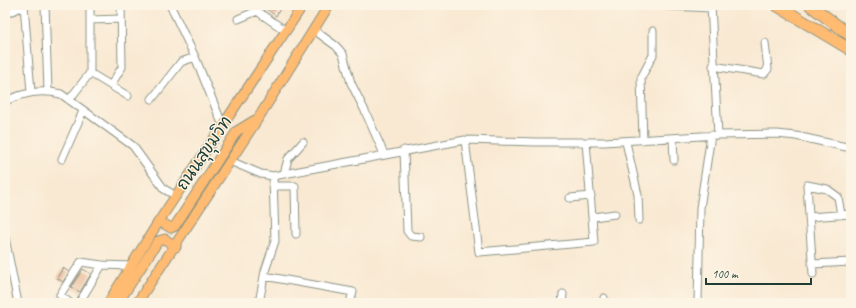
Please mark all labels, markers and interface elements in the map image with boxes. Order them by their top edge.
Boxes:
street label: ถนนสุขุมวิท [172,112,238,195]
scale bar [706,260,811,286]
text: 100 m [712,266,739,282]

